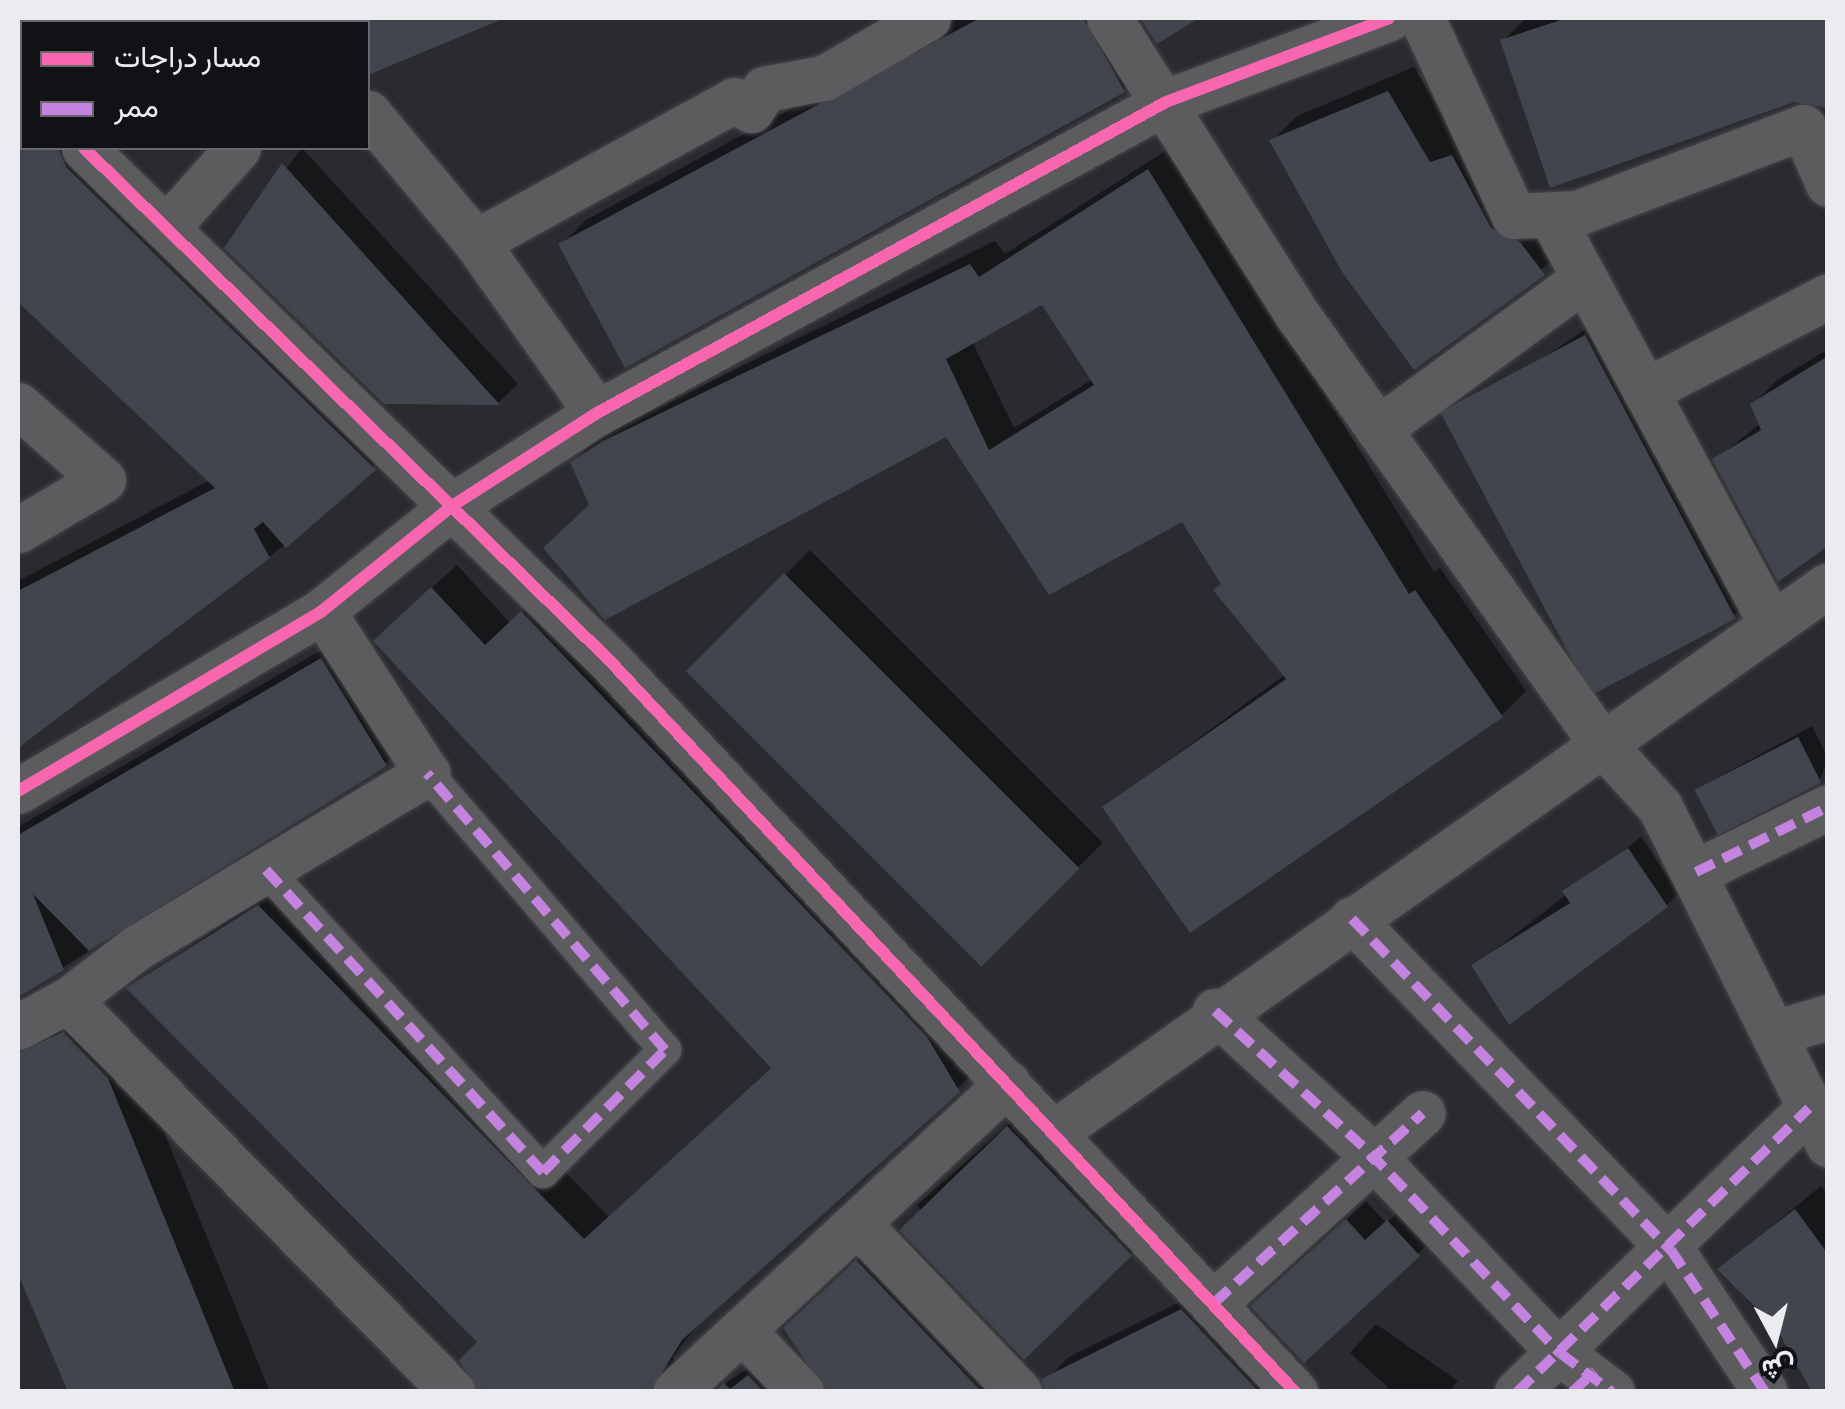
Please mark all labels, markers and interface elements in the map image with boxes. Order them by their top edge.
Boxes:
legend [20,20,370,150]
text: مسار دراجات [114,39,261,73]
text: ممر [114,89,159,123]
north arrow [1725,1289,1825,1389]
text: ش [1760,1351,1797,1387]

